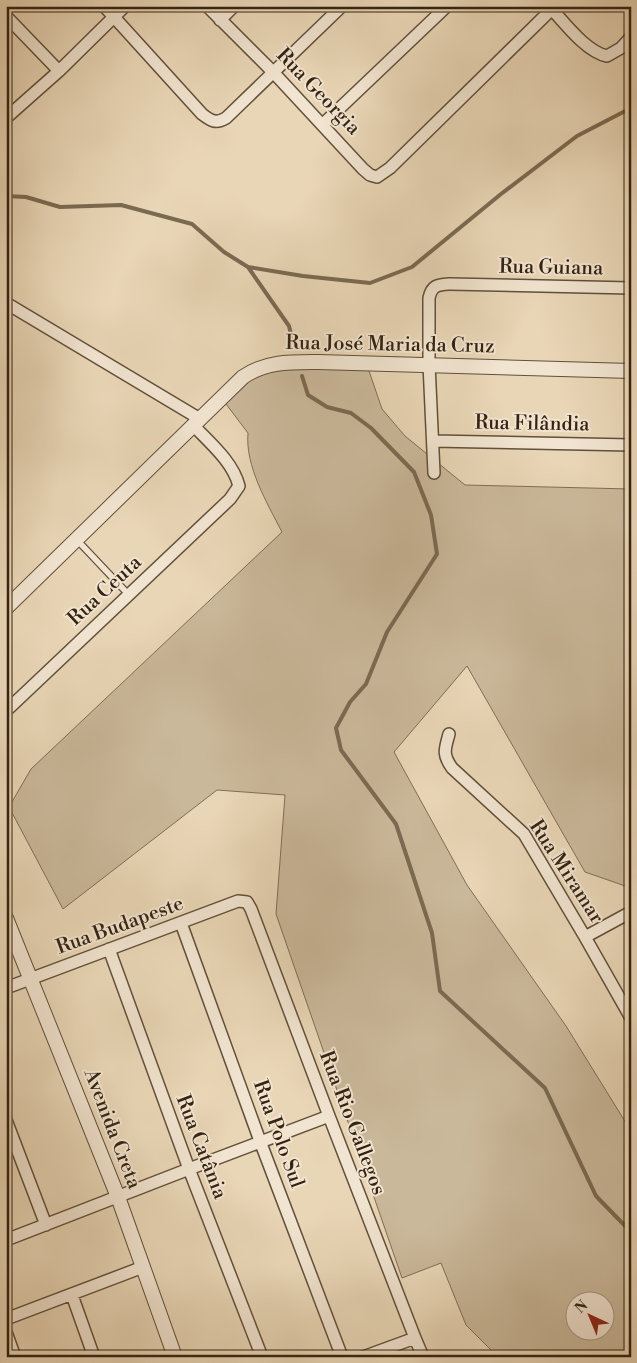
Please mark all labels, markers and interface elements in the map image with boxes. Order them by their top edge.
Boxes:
street label: Rua Georgia [270,43,366,141]
street label: Rua Guiana [499,255,604,281]
street label: Rua José Maria da Cruz [285,331,495,359]
street label: Rua Filândia [474,410,591,438]
street label: Rua Ceuta [63,550,148,632]
street label: Rua Miramar [523,815,609,929]
street label: Rua Budapeste [53,891,187,961]
street label: Rua Rio Gallegos [313,1047,391,1199]
street label: Avenida Creta [77,1065,147,1193]
street label: Rua Polo Sul [247,1077,309,1191]
street label: Rua Catânia [170,1091,233,1203]
north arrow [564,1290,614,1340]
text: N [571,1297,592,1318]

